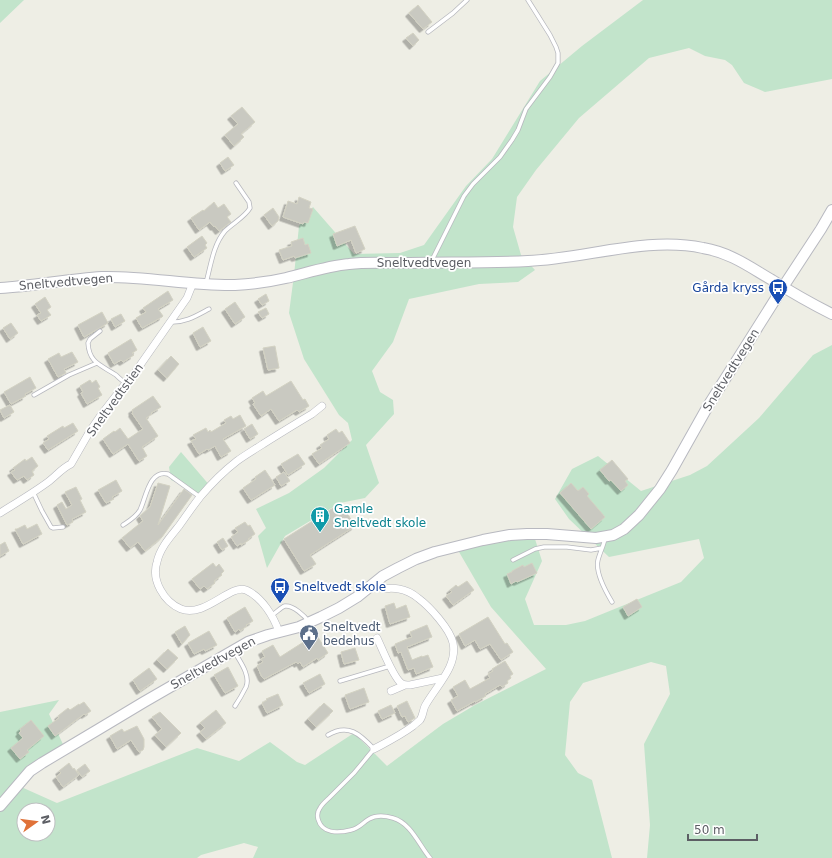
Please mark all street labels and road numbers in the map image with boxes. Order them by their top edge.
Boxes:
street label: Sneltvedtvegen [377,256,471,270]
street label: Sneltvedtvegen [18,271,114,293]
street label: Sneltvedtvegen [700,326,762,414]
street label: Sneltvedtstien [84,361,146,439]
street label: Sneltvedtvegen [168,634,258,692]

